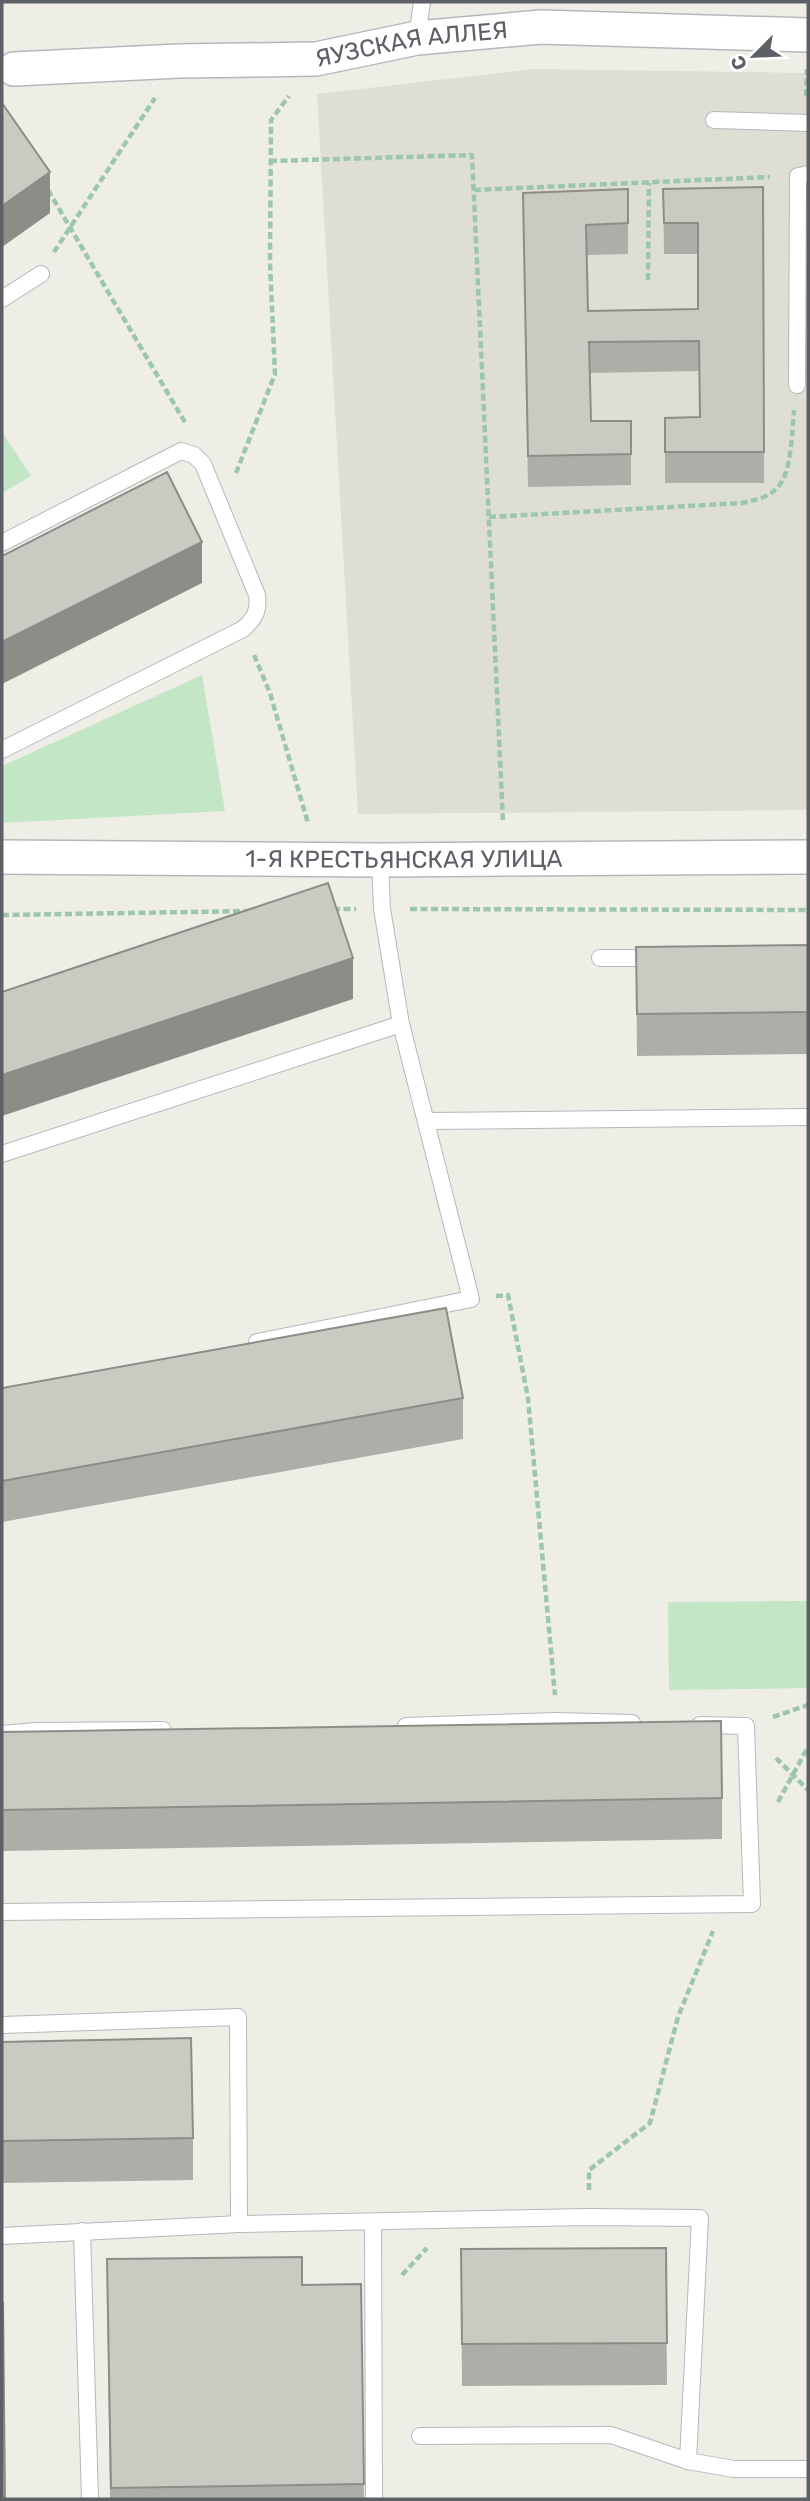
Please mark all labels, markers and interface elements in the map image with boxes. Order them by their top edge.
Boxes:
street label: ЯУЗСКАЯ АЛЛЕЯ [313,16,509,73]
north arrow [719,21,789,91]
text: С [726,52,752,73]
street label: 1-Я КРЕСТЬЯНСКАЯ УЛИЦА [245,845,563,874]

